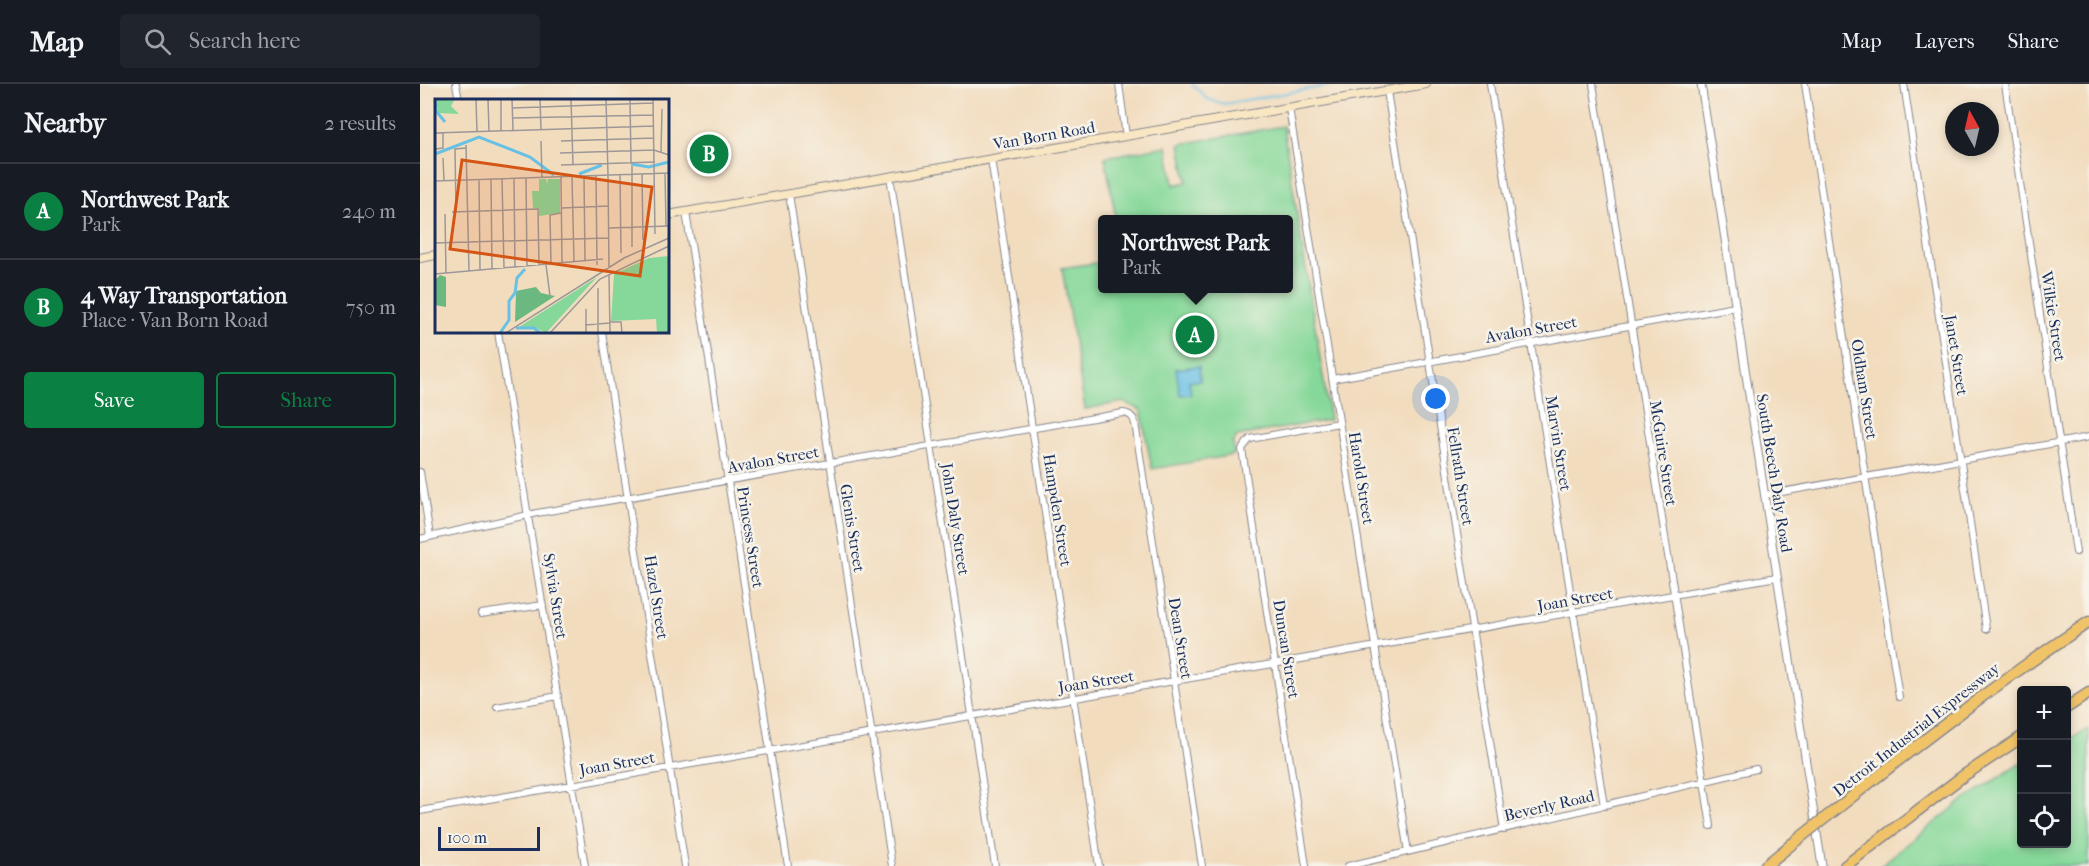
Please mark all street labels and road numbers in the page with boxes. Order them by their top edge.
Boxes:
street label: Van Born Road [991,117,1097,154]
street label: Wilkie Street [2037,269,2070,363]
street label: Janet Street [1940,311,1972,397]
street label: Avalon Street [1483,312,1579,347]
street label: Oldham Street [1847,338,1882,441]
street label: South Beech Daly Road [1753,392,1796,554]
street label: Marvin Street [1542,394,1575,493]
street label: McGuire Street [1646,399,1681,508]
street label: Fellrath Street [1443,425,1478,527]
street label: Harold Street [1345,430,1378,526]
street label: Avalon Street [725,442,821,477]
street label: Hampden Street [1039,452,1076,568]
street label: John Daly Street [937,460,974,577]
street label: Glenis Street [836,483,869,574]
street label: Princess Street [733,485,768,590]
street label: Sylvia Street [539,552,572,641]
street label: Hazel Street [640,554,673,641]
street label: Joan Street [1534,583,1615,616]
street label: Dean Street [1165,596,1196,681]
street label: Duncan Street [1269,598,1304,700]
street label: Detroit Industrial Expressway [1829,658,2004,800]
street label: Joan Street [1055,666,1135,697]
street label: Joan Street [576,747,657,780]
street label: Beverly Road [1502,786,1596,825]

